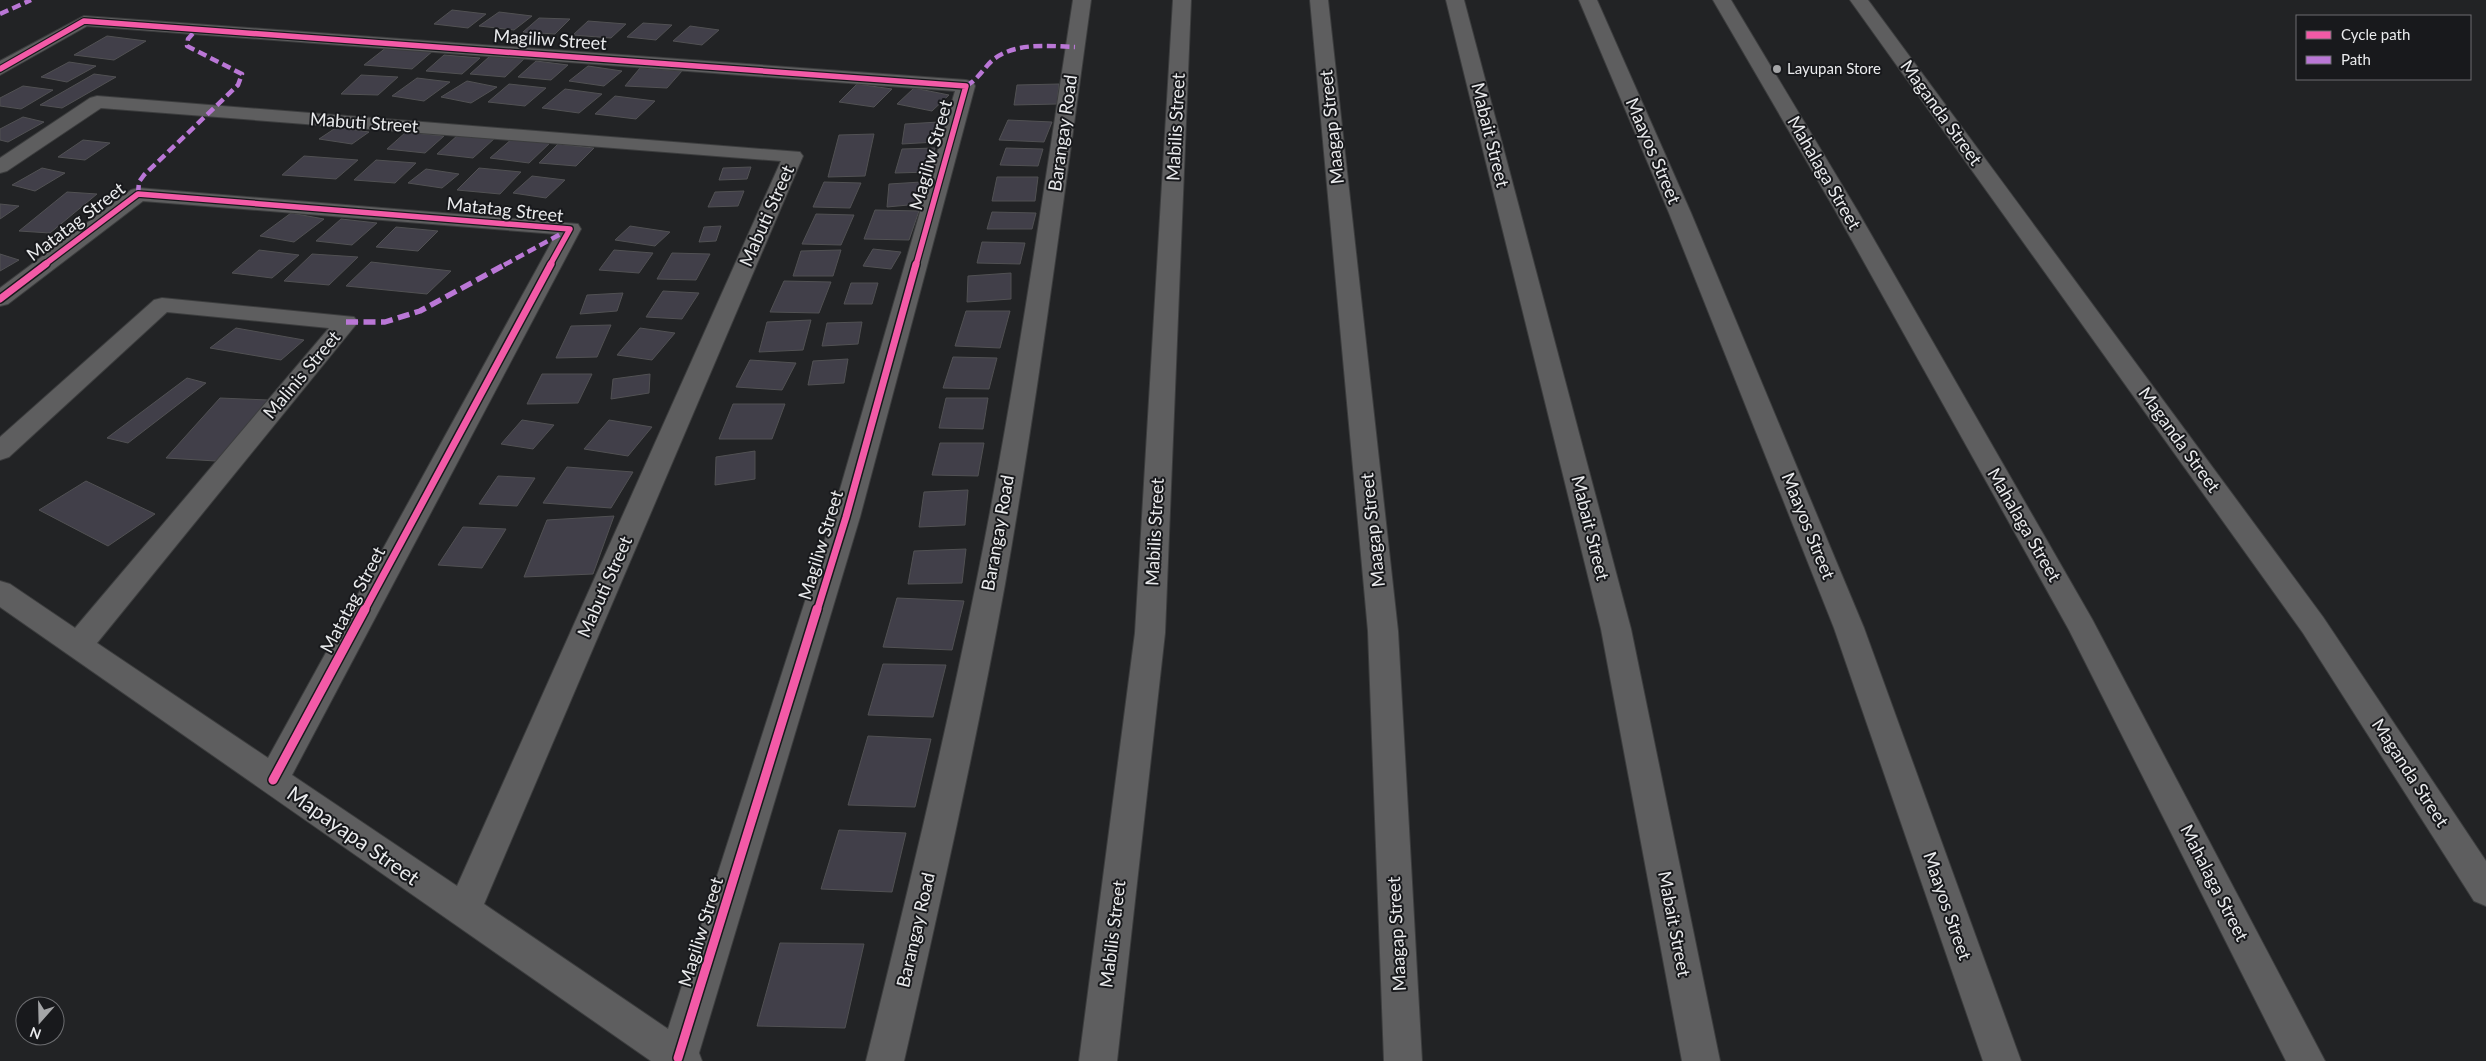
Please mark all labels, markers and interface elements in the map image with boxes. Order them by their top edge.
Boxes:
legend [2296,15,2471,80]
street label: Magiliw Street [493,24,608,54]
text: Cycle path [2341,25,2410,43]
text: Path [2341,50,2371,68]
street label: Maganda Street [1896,55,1988,170]
place label: Layupan Store [1787,59,1881,77]
marker: Layupan Store [1771,63,1783,75]
street label: Maagap Street [1314,68,1348,185]
street label: Mabilis Street [1161,72,1189,182]
street label: Barangay Road [1043,73,1081,192]
street label: Mabait Street [1467,80,1515,190]
street label: Maayos Street [1622,94,1686,207]
street label: Magiliw Street [904,97,956,212]
street label: Mabuti Street [309,107,420,137]
street label: Mahalaga Street [1783,112,1867,234]
street label: Mabuti Street [734,161,798,270]
street label: Matatag Street [22,177,129,265]
street label: Matatag Street [446,192,565,226]
street label: Malinis Street [258,325,345,423]
street label: Maganda Street [2134,382,2226,497]
street label: Mahalaga Street [1983,464,2067,586]
street label: Maayos Street [1778,469,1841,583]
street label: Maagap Street [1355,471,1389,588]
street label: Barangay Road [976,473,1018,593]
street label: Mabait Street [1567,473,1615,583]
street label: Mabilis Street [1140,477,1168,587]
street label: Magiliw Street [793,487,847,602]
street label: Mabuti Street [572,532,636,641]
street label: Matatag Street [315,542,390,656]
street label: Maganda Street [2368,714,2454,831]
street label: Mapayapa Street [283,780,425,890]
street label: Mahalaga Street [2176,821,2254,945]
street label: Maayos Street [1919,849,1977,963]
street label: Mabait Street [1654,869,1696,979]
street label: Barangay Road [891,870,939,989]
street label: Magiliw Street [673,874,727,989]
street label: Maagap Street [1382,876,1410,992]
street label: Mabilis Street [1094,878,1130,989]
north arrow [15,996,65,1046]
text: N [27,1024,43,1044]

